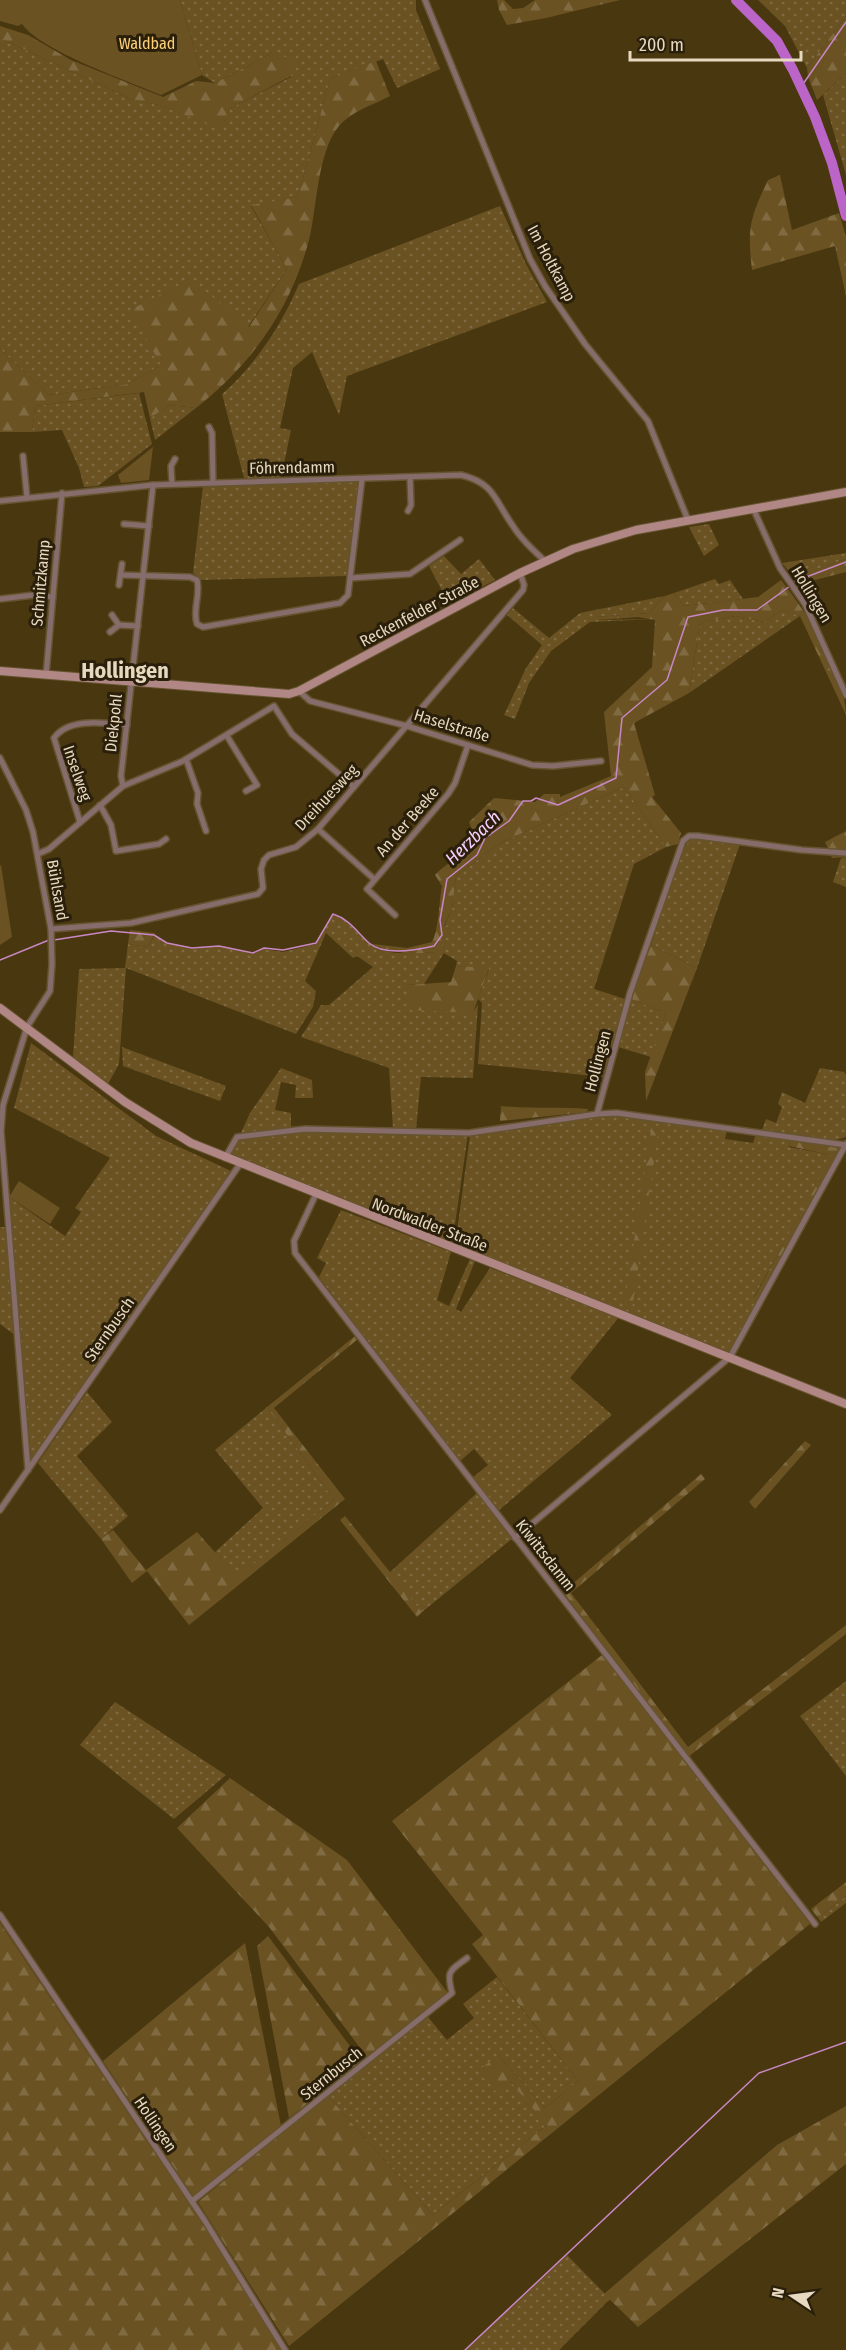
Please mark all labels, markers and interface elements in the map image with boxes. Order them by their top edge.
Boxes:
scale bar [630,24,801,62]
park label: Waldbad [119,34,175,53]
text: 200 m [639,34,684,56]
street label: Im Holtkamp [524,222,580,305]
street label: Föhrendamm [249,457,335,478]
street label: Schmitzkamp [27,539,54,627]
street label: Hollingen [787,563,836,626]
street label: Reckenfelder Straße [356,572,482,651]
district label: Hollingen [81,657,169,684]
street label: Diekpohl [101,693,126,753]
street label: Haselstraße [412,705,492,746]
street label: Inselweg [59,743,96,804]
street label: Dreihuesweg [291,760,362,834]
street label: An der Beeke [372,782,443,860]
water label: Herzbach [441,806,505,870]
street label: Bühlsand [43,858,72,922]
street label: Hollingen [580,1028,615,1094]
street label: Nordwalder Straße [369,1194,490,1255]
street label: Sternbusch [80,1294,138,1365]
street label: Kiwittsdamm [512,1516,579,1595]
street label: Sternbusch [297,2043,366,2104]
street label: Hollingen [130,2093,181,2156]
north arrow [762,2266,822,2326]
text: N [768,2286,788,2300]

